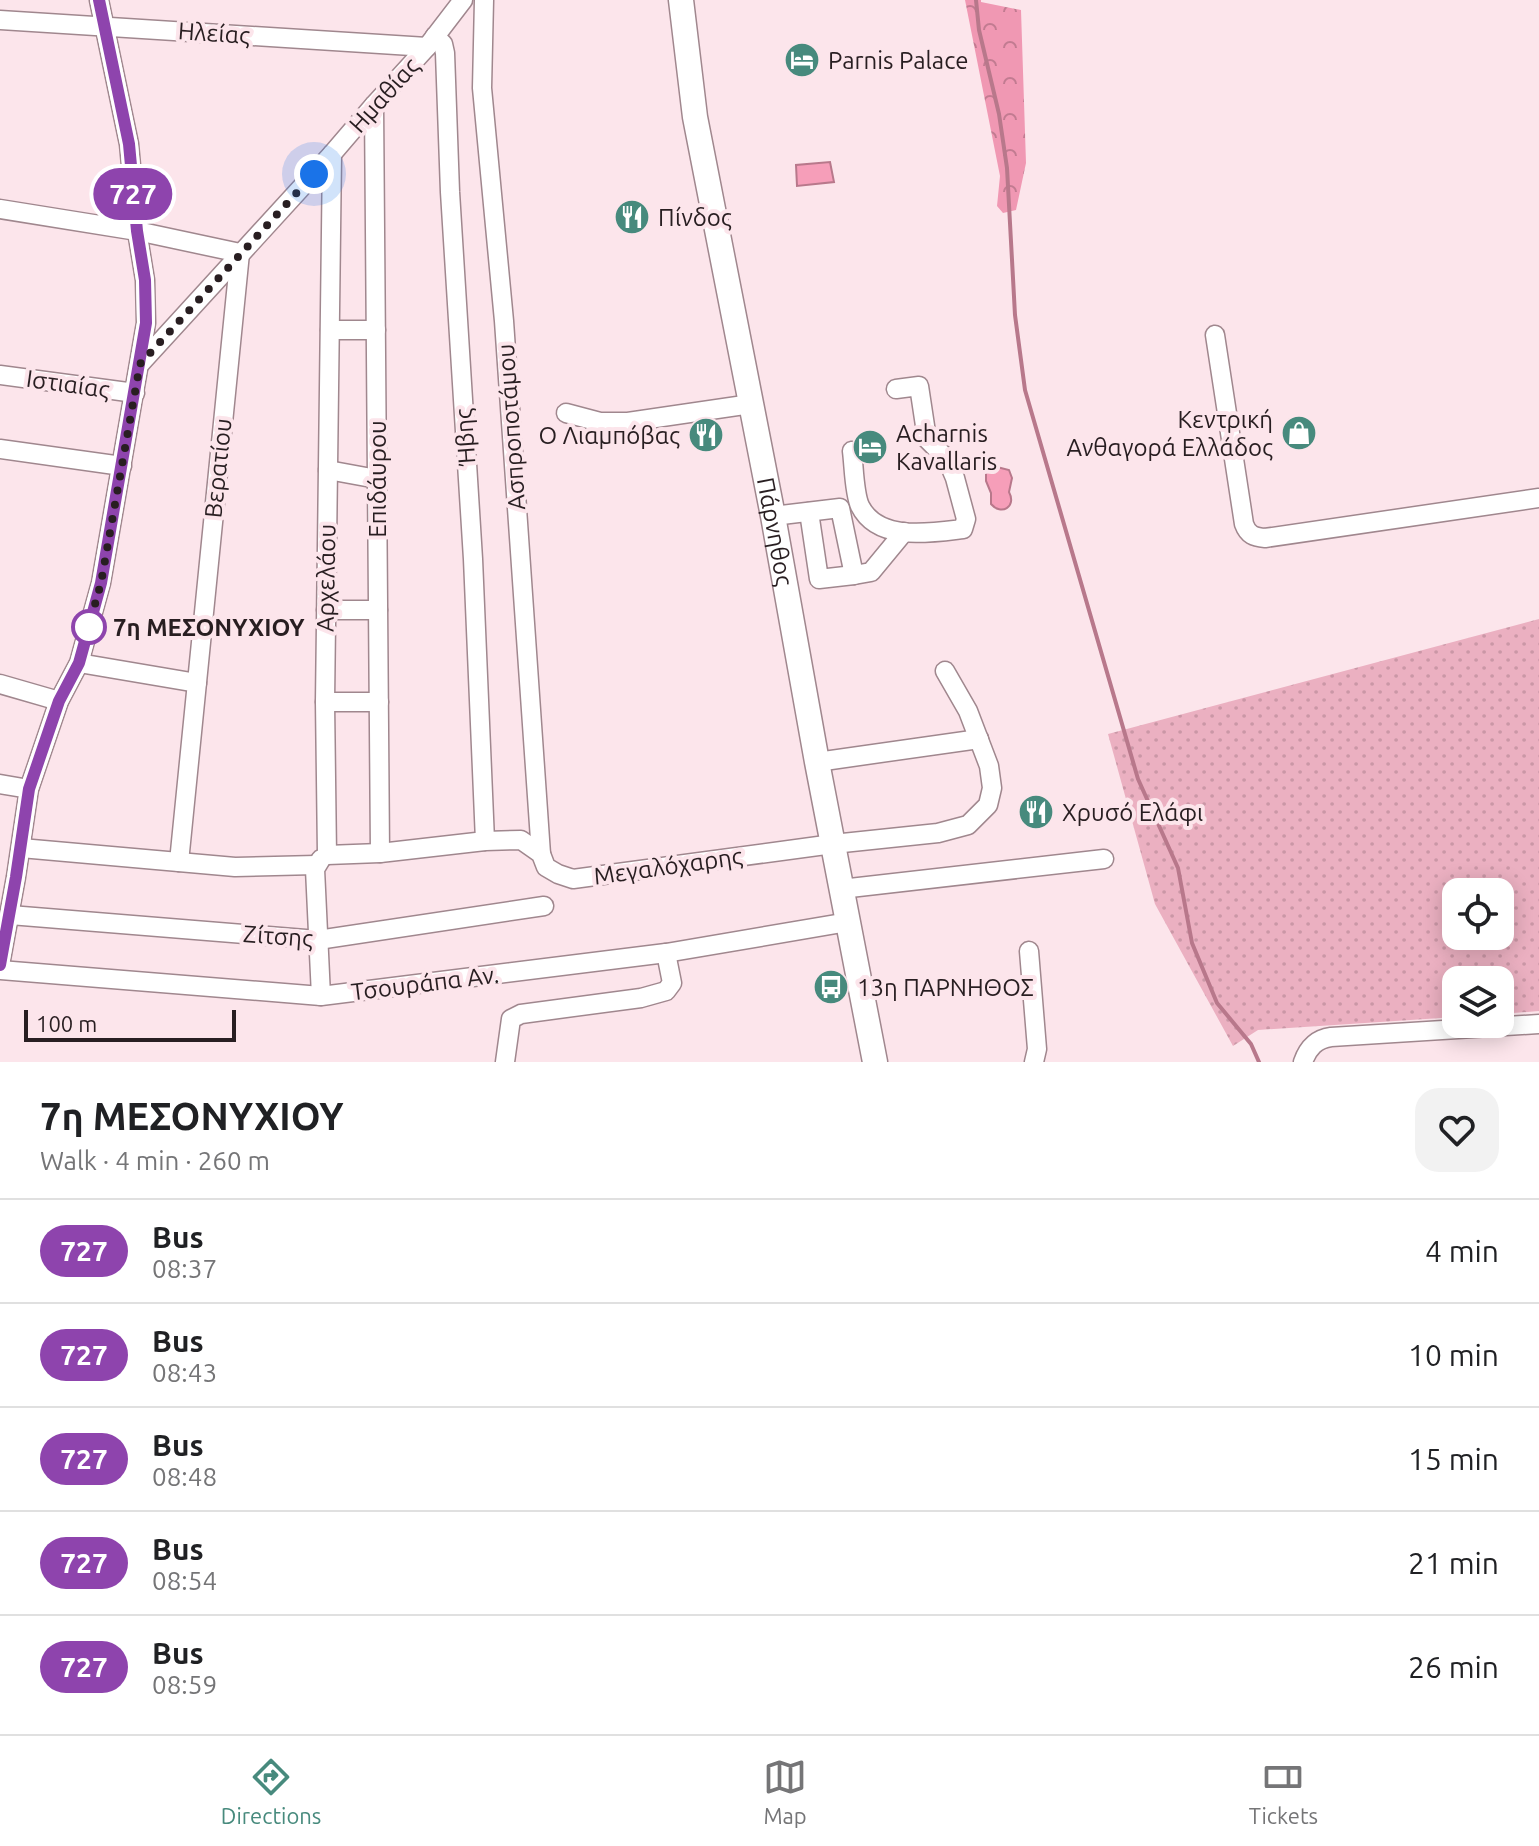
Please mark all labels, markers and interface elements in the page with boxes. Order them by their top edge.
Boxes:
street label: Ηλείας [177,17,251,49]
hotel icon: Parnis Palace [783,41,821,79]
place label: Parnis Palace [828,47,969,74]
street label: Ημαθίας [344,52,424,138]
your location [294,154,334,194]
line badge: 727 [87,168,179,220]
text: 727 [109,178,157,209]
restaurant icon: Πίνδος [613,198,651,236]
place label: Πίνδος [658,204,732,231]
street label: Ασπροποτάμου [492,343,530,511]
street label: Ιστιαίας [25,365,111,403]
place label: Κεντρική Ανθαγορά Ελλάδος [1066,406,1273,461]
street label: Ήβης [450,407,481,468]
shop icon: Κεντρική Ανθαγορά Ελλάδος [1280,414,1318,452]
restaurant icon: Ο Λιαμπόβας [687,416,725,454]
street label: Βερατίου [199,417,237,519]
street label: Επιδάυρου [364,420,391,538]
place label: Acharnis Kavallaris [896,420,997,475]
place label: Ο Λιαμπόβας [539,422,680,449]
hotel icon: Acharnis Kavallaris [851,428,889,466]
street label: Πάρνηθος [752,475,799,588]
street label: Αρχελάου [312,524,340,632]
marker: 7η ΜΕΣΟΝΥΧΙΟΥ [72,610,106,644]
place label: 7η ΜΕΣΟΝΥΧΙΟΥ [113,614,305,641]
restaurant icon: Χρυσό Ελάφι [1017,793,1055,831]
place label: Χρυσό Ελάφι [1062,799,1203,826]
street label: Μεγαλόχαρης [592,842,744,890]
map controls [1442,878,1514,1038]
button: locate [1442,878,1514,950]
street label: Ζίτσης [242,920,314,952]
street label: Τσουράπα Αν. [349,961,501,1005]
button: layers [1442,966,1514,1038]
bus stop icon: 13η ΠΑΡΝΗΘΟΣ [812,968,850,1006]
place label: 13η ΠΑΡΝΗΘΟΣ [857,974,1034,1001]
scale bar [24,1006,236,1042]
text: 100 m [36,1011,97,1036]
button: heart [1415,1088,1499,1172]
text: 7η ΜΕΣΟΝΥΧΙΟΥ [40,1095,344,1137]
text: Walk · 4 min · 260 m [40,1146,270,1175]
text: Bus [152,1220,204,1254]
text: 4 min [1425,1234,1499,1268]
text: 727 [60,1235,108,1266]
text: 08:37 [152,1254,217,1283]
text: Bus [152,1324,204,1358]
text: 10 min [1408,1338,1499,1372]
text: 727 [60,1339,108,1370]
text: 08:43 [152,1358,217,1387]
text: Bus [152,1428,204,1462]
text: 15 min [1408,1442,1499,1476]
text: 727 [60,1443,108,1474]
text: 08:48 [152,1462,217,1491]
text: Bus [152,1532,204,1566]
text: 21 min [1408,1546,1499,1580]
text: 727 [60,1547,108,1578]
text: 08:54 [152,1566,217,1595]
text: Bus [152,1636,204,1670]
text: 26 min [1408,1650,1499,1684]
text: 727 [60,1651,108,1682]
text: 08:59 [152,1670,217,1699]
tab: Directions [221,1755,321,1828]
tab: Map [763,1755,807,1828]
tab: Tickets [1249,1755,1318,1828]

